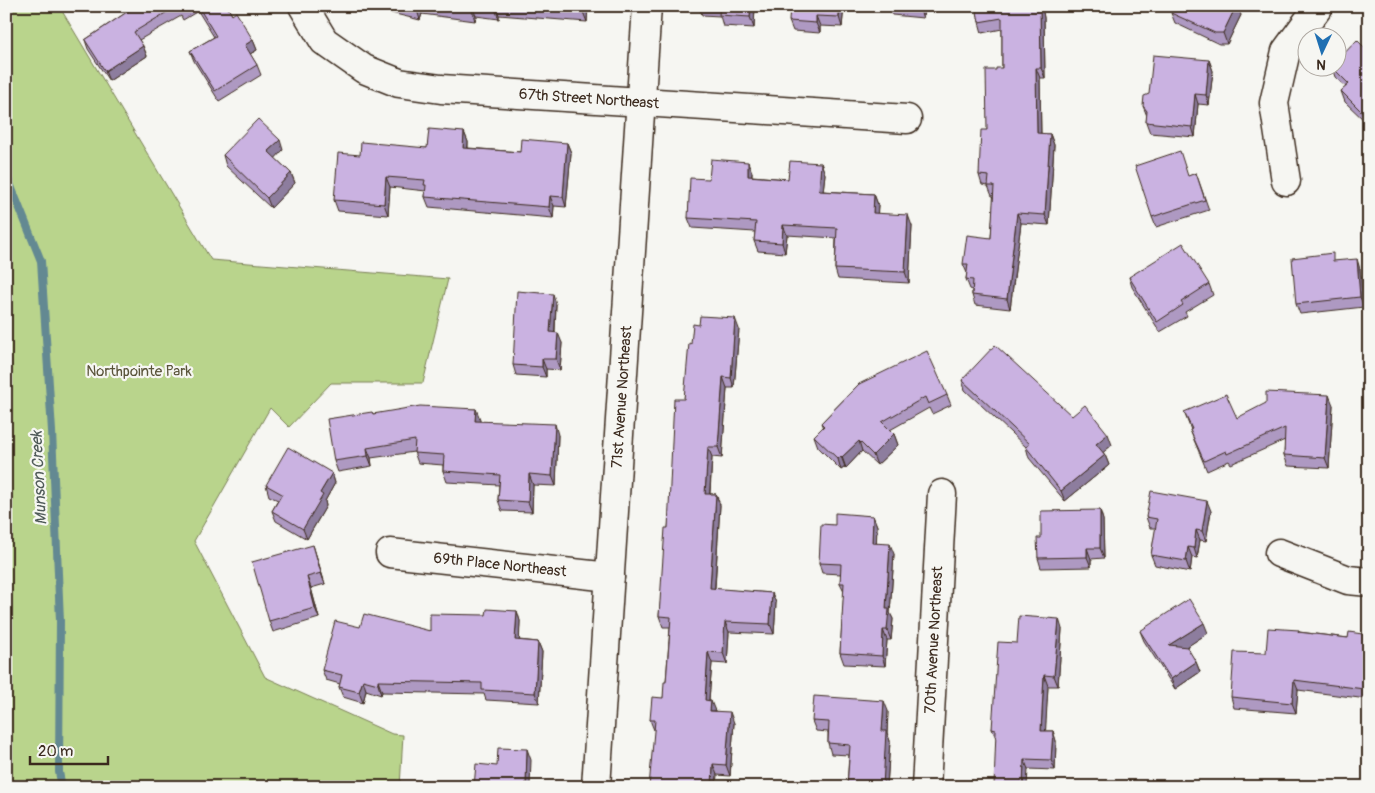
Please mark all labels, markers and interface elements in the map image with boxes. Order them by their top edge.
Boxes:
north arrow [1298,28,1348,78]
text: N [1316,56,1326,73]
street label: 67th Street Northeast [518,85,661,113]
street label: 71st Avenue Northeast [608,324,637,469]
park label: Northpointe Park [86,362,193,381]
water label: Munson Creek [26,429,51,526]
street label: 69th Place Northeast [433,549,568,582]
street label: 70th Avenue Northeast [921,565,947,714]
scale bar [30,733,108,765]
text: 20 m [38,742,73,761]

